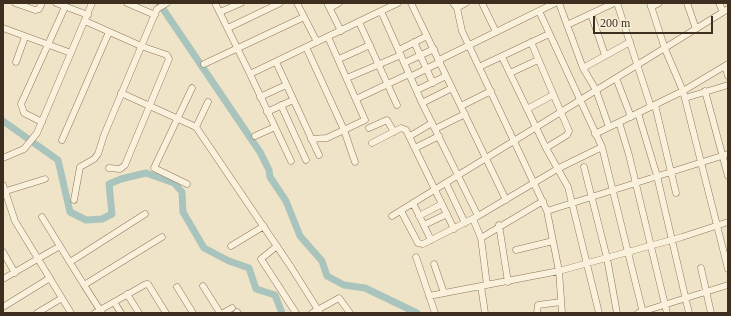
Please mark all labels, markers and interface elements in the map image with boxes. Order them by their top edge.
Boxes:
scale bar [595,8,715,34]
text: 200 m [600,16,630,30]

